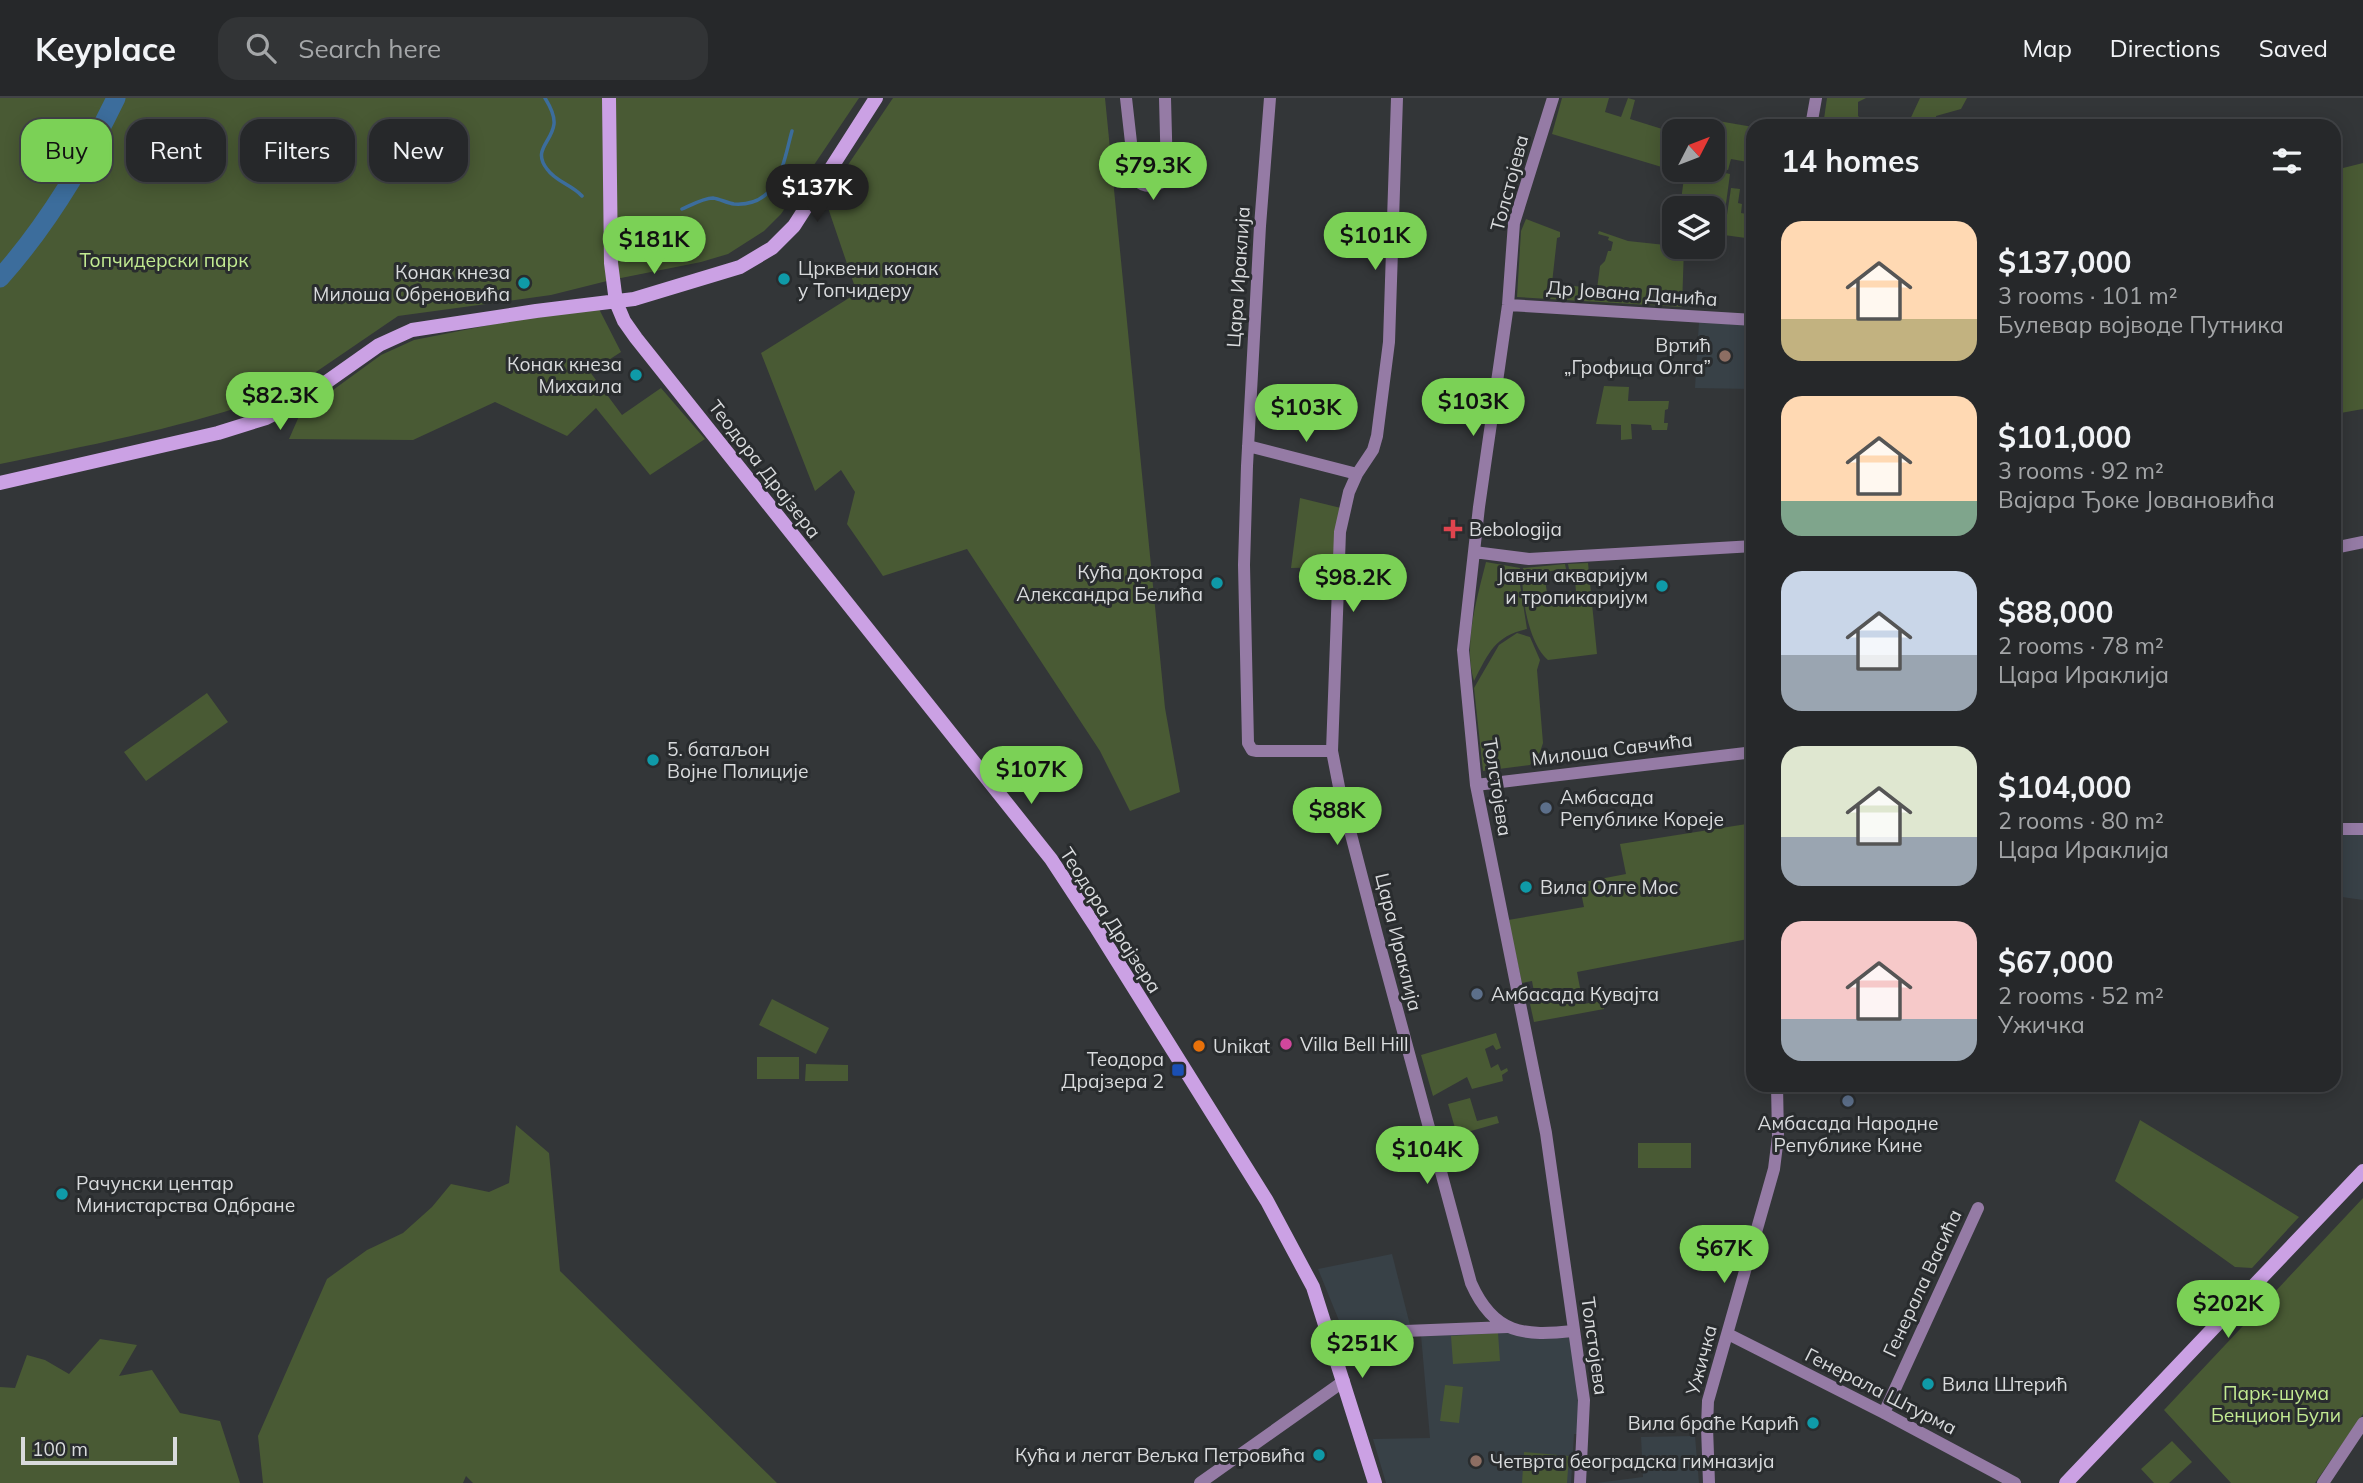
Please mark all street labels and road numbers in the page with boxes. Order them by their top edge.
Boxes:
street label: Толстојева [1485,132,1533,234]
street label: Цара Ираклија [1221,206,1255,348]
street label: Др Јована Данића [1546,275,1718,311]
street label: Теодора Драјзера [704,395,826,543]
street label: Милоша Савчића [1530,727,1694,771]
street label: Толстојева [1478,736,1518,838]
street label: Теодора Драјзера [1055,843,1167,997]
street label: Цара Ираклија [1370,871,1428,1013]
street label: Генерала Васића [1877,1205,1967,1361]
street label: Толстојева [1576,1295,1614,1397]
street label: Ужичка [1680,1322,1722,1399]
street label: Генерала Штурма [1801,1342,1961,1440]

